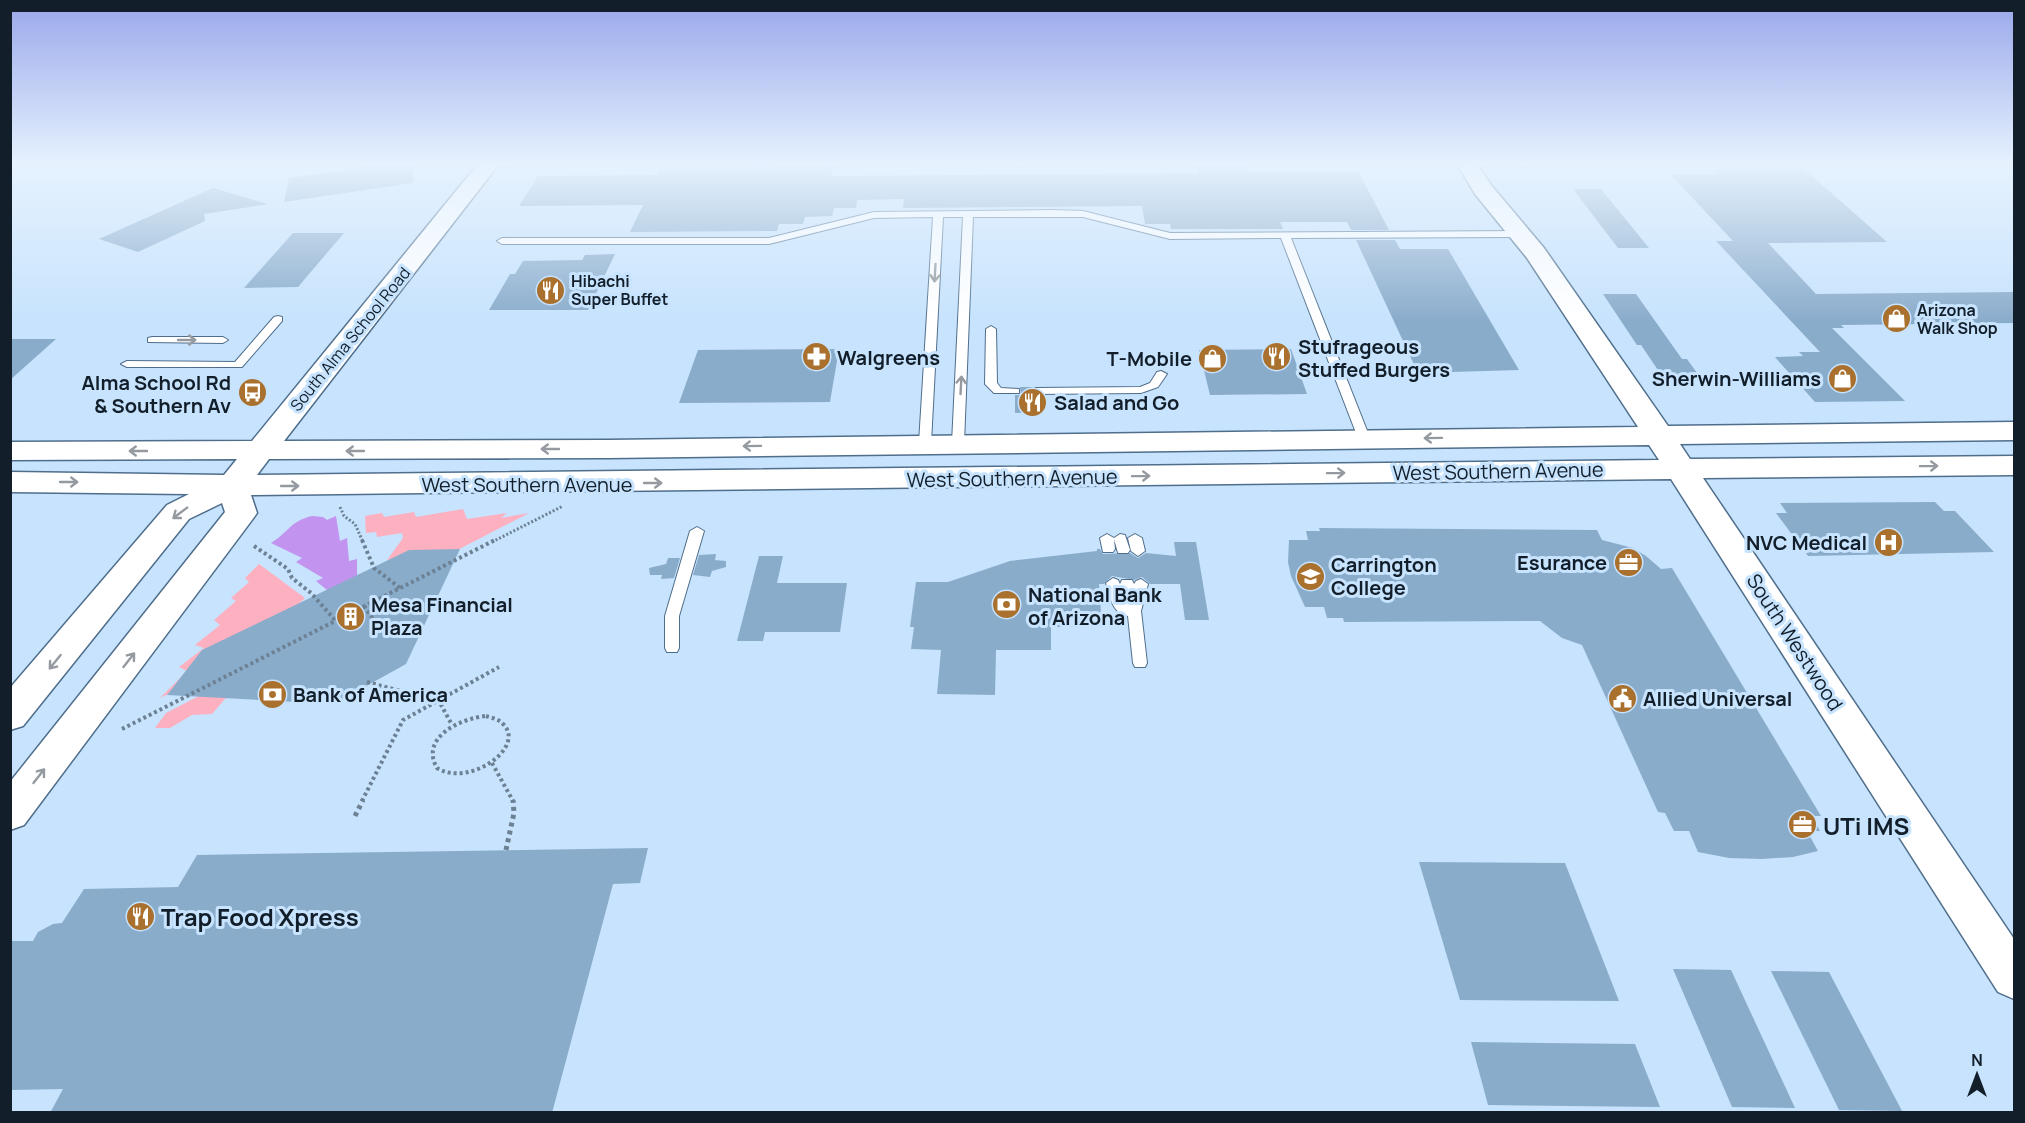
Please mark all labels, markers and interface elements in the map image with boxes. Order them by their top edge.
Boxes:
street label: South Alma School Road [285,262,415,416]
one-way arrow [929,263,940,283]
place label: Hibachi Super Buffet [571,270,668,310]
restaurant icon: Hibachi Super Buffet [534,274,566,306]
place label: Arizona Walk Shop [1917,299,1998,339]
shop icon: Arizona Walk Shop [1880,303,1912,335]
place label: Stufrageous Stuffed Burgers [1298,333,1450,383]
one-way arrow [177,334,197,346]
pharmacy icon: Walgreens [800,341,832,373]
restaurant icon: Stufrageous Stuffed Burgers [1261,341,1293,373]
shop icon: T-Mobile [1197,342,1229,374]
place label: Walgreens [837,344,940,371]
place label: T-Mobile [1106,345,1192,372]
shop icon: Sherwin-Williams [1826,362,1858,394]
place label: Sherwin-Williams [1652,365,1821,392]
place label: Alma School Rd & Southern Av [81,369,231,419]
one-way arrow [956,375,967,395]
bus stop icon: Alma School Rd & Southern Av [236,377,268,409]
restaurant icon: Salad and Go [1017,386,1049,418]
place label: Salad and Go [1054,389,1179,416]
one-way arrow [1423,432,1443,443]
one-way arrow [743,441,763,452]
one-way arrow [541,443,561,455]
one-way arrow [128,445,148,457]
one-way arrow [346,445,366,457]
street label: West Southern Avenue [1392,456,1604,486]
one-way arrow [1919,460,1939,472]
street label: West Southern Avenue [906,463,1118,493]
one-way arrow [1325,467,1345,479]
one-way arrow [1130,470,1150,482]
street label: West Southern Avenue [422,471,632,498]
one-way arrow [58,476,78,488]
one-way arrow [642,477,662,489]
one-way arrow [280,480,300,492]
one-way arrow [173,507,189,519]
hospital icon: NVC Medical [1872,526,1904,558]
place label: NVC Medical [1746,529,1867,556]
office icon: Esurance [1612,546,1644,578]
place label: Esurance [1517,549,1607,576]
place label: Carrington College [1331,551,1437,601]
school or university icon: Carrington College [1294,560,1326,592]
street label: South Westwood [1741,568,1849,716]
place label: National Bank of Arizona [1028,581,1163,631]
bank icon: National Bank of Arizona [991,589,1023,621]
place label: Mesa Financial Plaza [371,591,513,641]
building icon: Mesa Financial Plaza [334,600,366,632]
one-way arrow [122,652,135,668]
one-way arrow [48,654,61,670]
bank icon: Bank of America [256,678,288,710]
place label: Bank of America [293,681,448,708]
public building icon: Allied Universal [1606,682,1638,714]
place label: Allied Universal [1643,685,1792,712]
one-way arrow [33,769,45,785]
office icon: UTi IMS [1786,809,1818,841]
place label: UTi IMS [1823,809,1909,842]
restaurant icon: Trap Food Xpress [124,900,156,932]
place label: Trap Food Xpress [161,900,359,933]
north arrow [1947,1045,2007,1105]
text: N [1971,1049,1983,1071]

